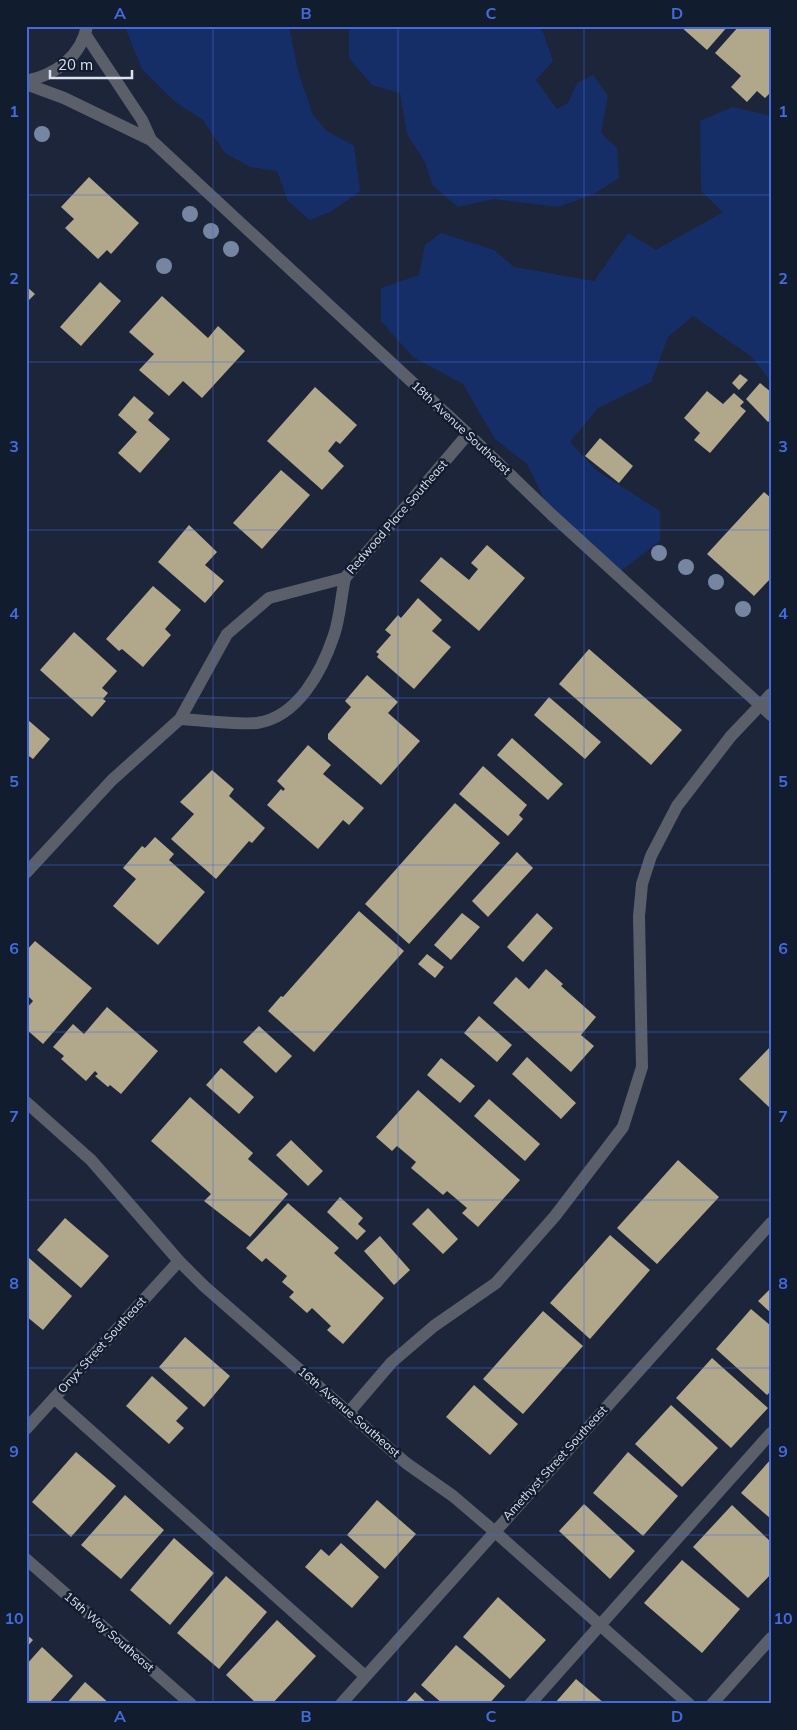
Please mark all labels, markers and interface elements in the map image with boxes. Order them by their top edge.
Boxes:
text: A [114,3,126,23]
text: B [300,3,312,23]
text: C [486,3,497,23]
text: D [671,3,683,23]
scale bar [50,48,132,80]
text: 20 m [58,55,93,74]
text: 1 [9,101,19,121]
text: 1 [778,101,788,121]
text: 2 [9,268,19,288]
text: 2 [778,268,788,288]
street label: 18th Avenue Southeast [409,378,514,477]
text: 3 [9,436,19,456]
text: 3 [778,436,788,456]
street label: Redwood Place Southeast [343,457,450,577]
text: 4 [9,603,19,623]
text: 4 [778,603,788,623]
text: 5 [9,771,19,791]
text: 5 [778,771,788,791]
text: 6 [9,938,19,958]
text: 6 [778,938,788,958]
text: 7 [9,1106,19,1126]
text: 7 [778,1106,788,1126]
text: 8 [9,1273,19,1293]
text: 8 [778,1273,788,1293]
street label: Onyx Street Southeast [54,1293,149,1396]
street label: 16th Avenue Southeast [295,1363,403,1460]
street label: Amethyst Street Southeast [499,1402,610,1523]
text: 9 [9,1441,19,1461]
text: 9 [778,1441,788,1461]
street label: 15th Way Southeast [61,1588,157,1675]
text: 10 [4,1608,24,1628]
text: 10 [773,1608,793,1628]
text: A [114,1706,126,1726]
text: B [300,1706,312,1726]
text: C [486,1706,497,1726]
text: D [671,1706,683,1726]

